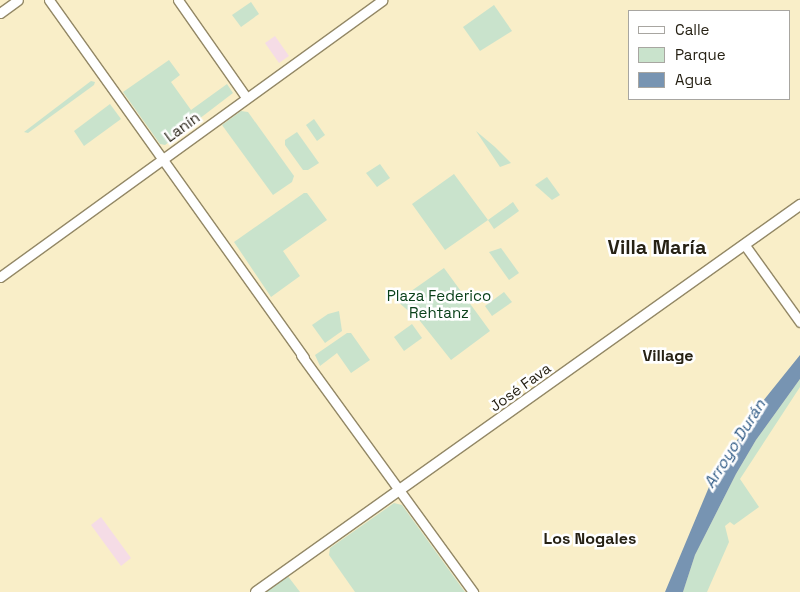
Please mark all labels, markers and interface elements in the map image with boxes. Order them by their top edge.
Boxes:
legend [628,10,790,100]
text: Calle [675,20,710,39]
text: Parque [675,45,726,64]
text: Agua [675,70,712,89]
street label: Lanín [161,108,203,146]
district label: Villa María [608,235,706,259]
park label: Plaza Federico Rehtanz [387,286,491,321]
district label: Village [642,346,694,366]
street label: José Fava [486,359,554,415]
water label: Arroyo Durán [700,396,770,492]
district label: Los Nogales [544,529,636,549]

